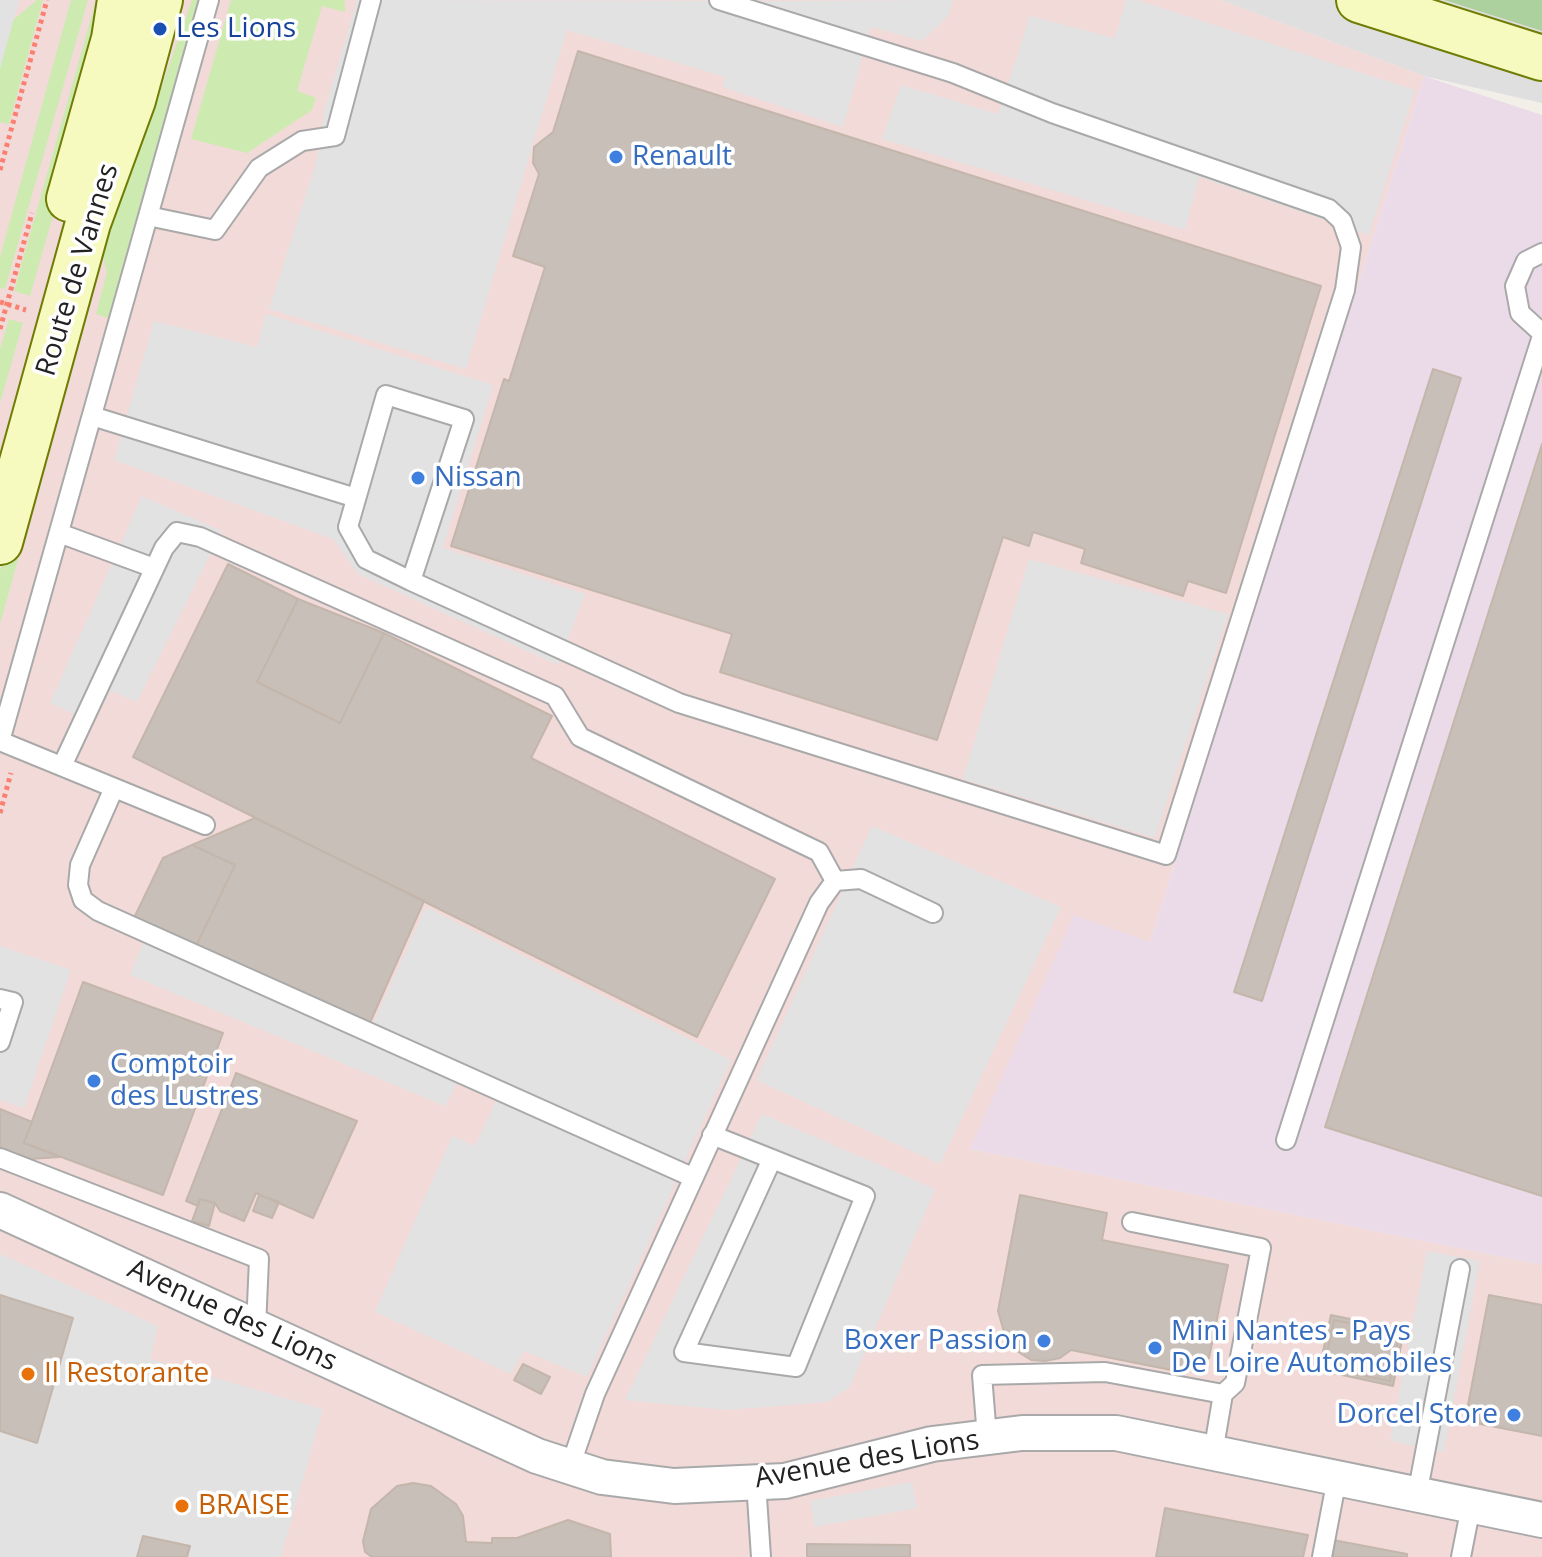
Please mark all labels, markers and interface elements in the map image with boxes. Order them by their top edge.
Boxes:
place label: Les Lions [176,12,296,46]
marker: Les Lions [151,20,169,38]
place label: Renault [632,140,732,174]
marker: Renault [607,148,625,166]
street label: Route de Vannes [30,160,126,380]
place label: Nissan [434,461,522,495]
marker: Nissan [409,469,427,487]
place label: Comptoir des Lustres [110,1048,259,1114]
marker: Comptoir des Lustres [85,1072,103,1090]
street label: Avenue des Lions [122,1253,342,1379]
place label: Mini Nantes - Pays De Loire Automobiles [1171,1315,1452,1381]
place label: Boxer Passion [844,1324,1028,1358]
marker: Boxer Passion [1035,1332,1053,1350]
marker: Mini Nantes - Pays De Loire Automobiles [1146,1339,1164,1357]
place label: Il Restorante [44,1357,209,1391]
marker: Il Restorante [19,1365,37,1383]
place label: Dorcel Store [1337,1398,1498,1432]
marker: Dorcel Store [1505,1406,1523,1424]
street label: Avenue des Lions [752,1424,982,1496]
place label: BRAISE [198,1489,290,1523]
marker: BRAISE [173,1497,191,1515]

